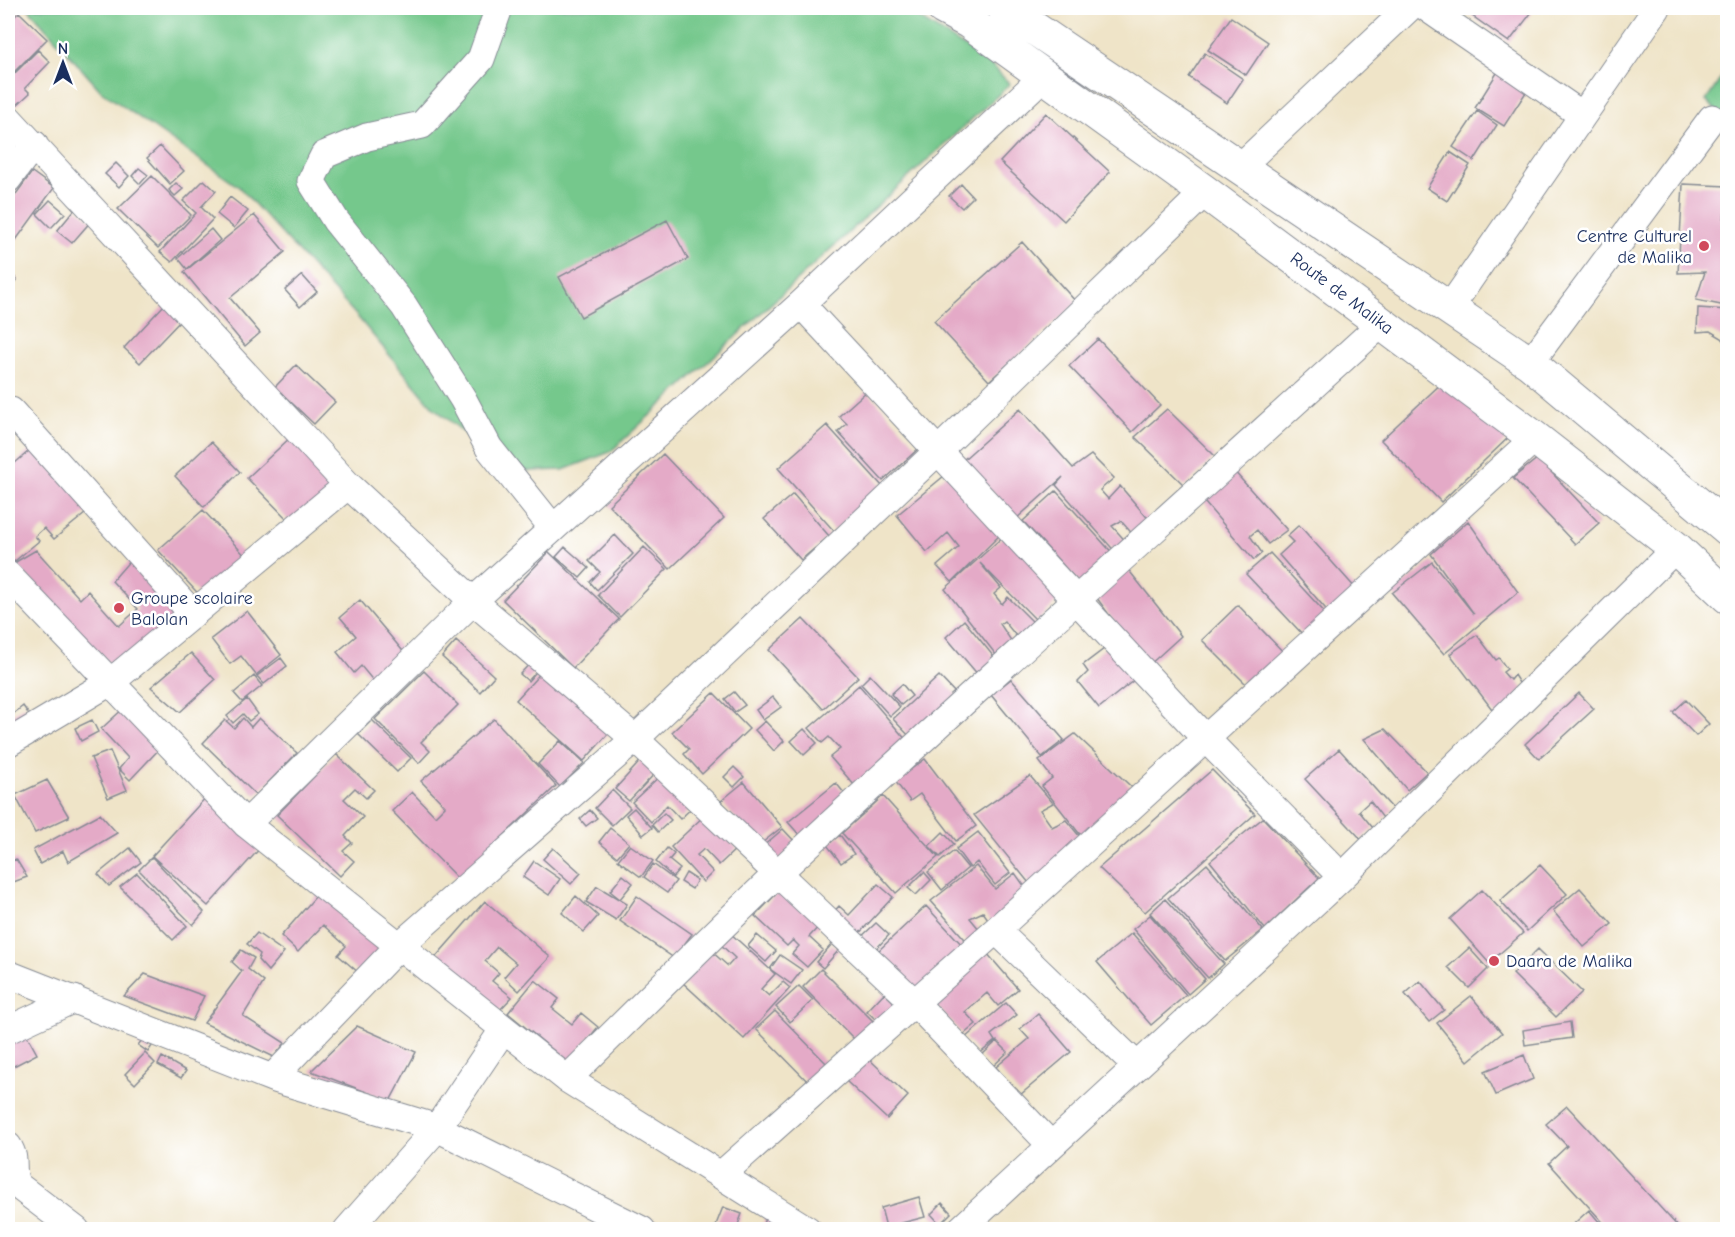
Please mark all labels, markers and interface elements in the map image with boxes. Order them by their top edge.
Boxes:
north arrow [33,33,93,93]
text: N [58,40,68,58]
place label: Centre Culturel de Malika [1577,226,1692,268]
marker: Centre Culturel de Malika [1697,239,1711,253]
street label: Route de Malika [1286,248,1397,339]
place label: Groupe scolaire Balolan [131,588,253,630]
marker: Groupe scolaire Balolan [112,601,126,615]
place label: Daara de Malika [1506,951,1633,972]
marker: Daara de Malika [1487,954,1501,968]

